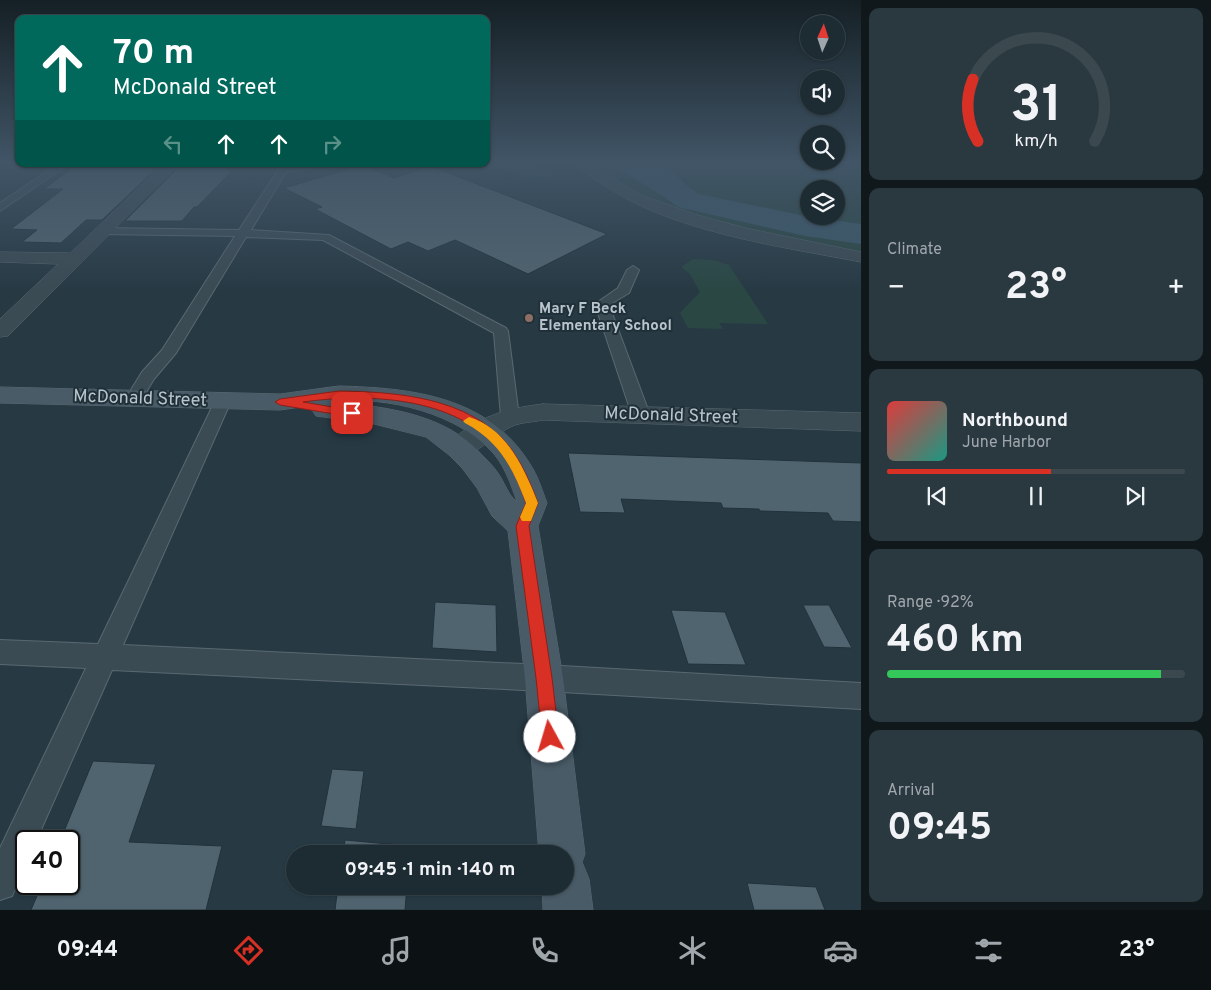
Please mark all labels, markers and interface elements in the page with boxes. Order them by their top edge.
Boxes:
north arrow [800,15,845,60]
map controls [800,15,845,225]
text: 70 m [113,32,194,76]
icon: ahead [30,35,95,100]
button: sound [800,70,845,115]
text: 31 [1010,74,1062,140]
text: McDonald Street [113,75,277,102]
button: search [800,125,845,170]
icon: left [159,130,187,158]
icon: ahead [212,130,240,158]
icon: ahead [265,130,293,158]
icon: right [318,130,346,158]
text: km/h [1014,130,1058,153]
button: layers [800,180,845,225]
text: Climate [887,240,942,260]
text: 23° [1005,264,1067,313]
text: − [887,271,905,307]
text: + [1167,271,1185,307]
place label: Mary F Beck Elementary School [539,300,672,336]
marker: Mary F Beck Elementary School [523,312,535,324]
street label: McDonald Street [73,385,207,413]
pin [331,392,373,434]
icon: arrive [338,399,366,427]
street label: McDonald Street [604,402,738,430]
text: Northbound [962,409,1068,433]
text: June Harbor [962,433,1051,453]
icon: previous [923,482,951,510]
icon: pause [1022,482,1050,510]
icon: next [1121,482,1149,510]
text: Range · 92% [887,593,974,613]
text: 460 km [887,617,1024,666]
position arrow [523,710,575,762]
text: Arrival [887,781,935,801]
text: 09:45 [887,805,992,854]
speed limit sign: 40 [15,830,80,895]
text: 09:45 · 1 min · 140 m [345,858,515,882]
icon: directions [231,933,266,968]
icon: music [379,933,414,968]
icon: phone [527,933,562,968]
icon: climate [675,933,710,968]
icon: car [823,933,858,968]
icon: filters [971,933,1006,968]
text: 09:44 [56,937,118,964]
text: 23° [1119,937,1154,964]

